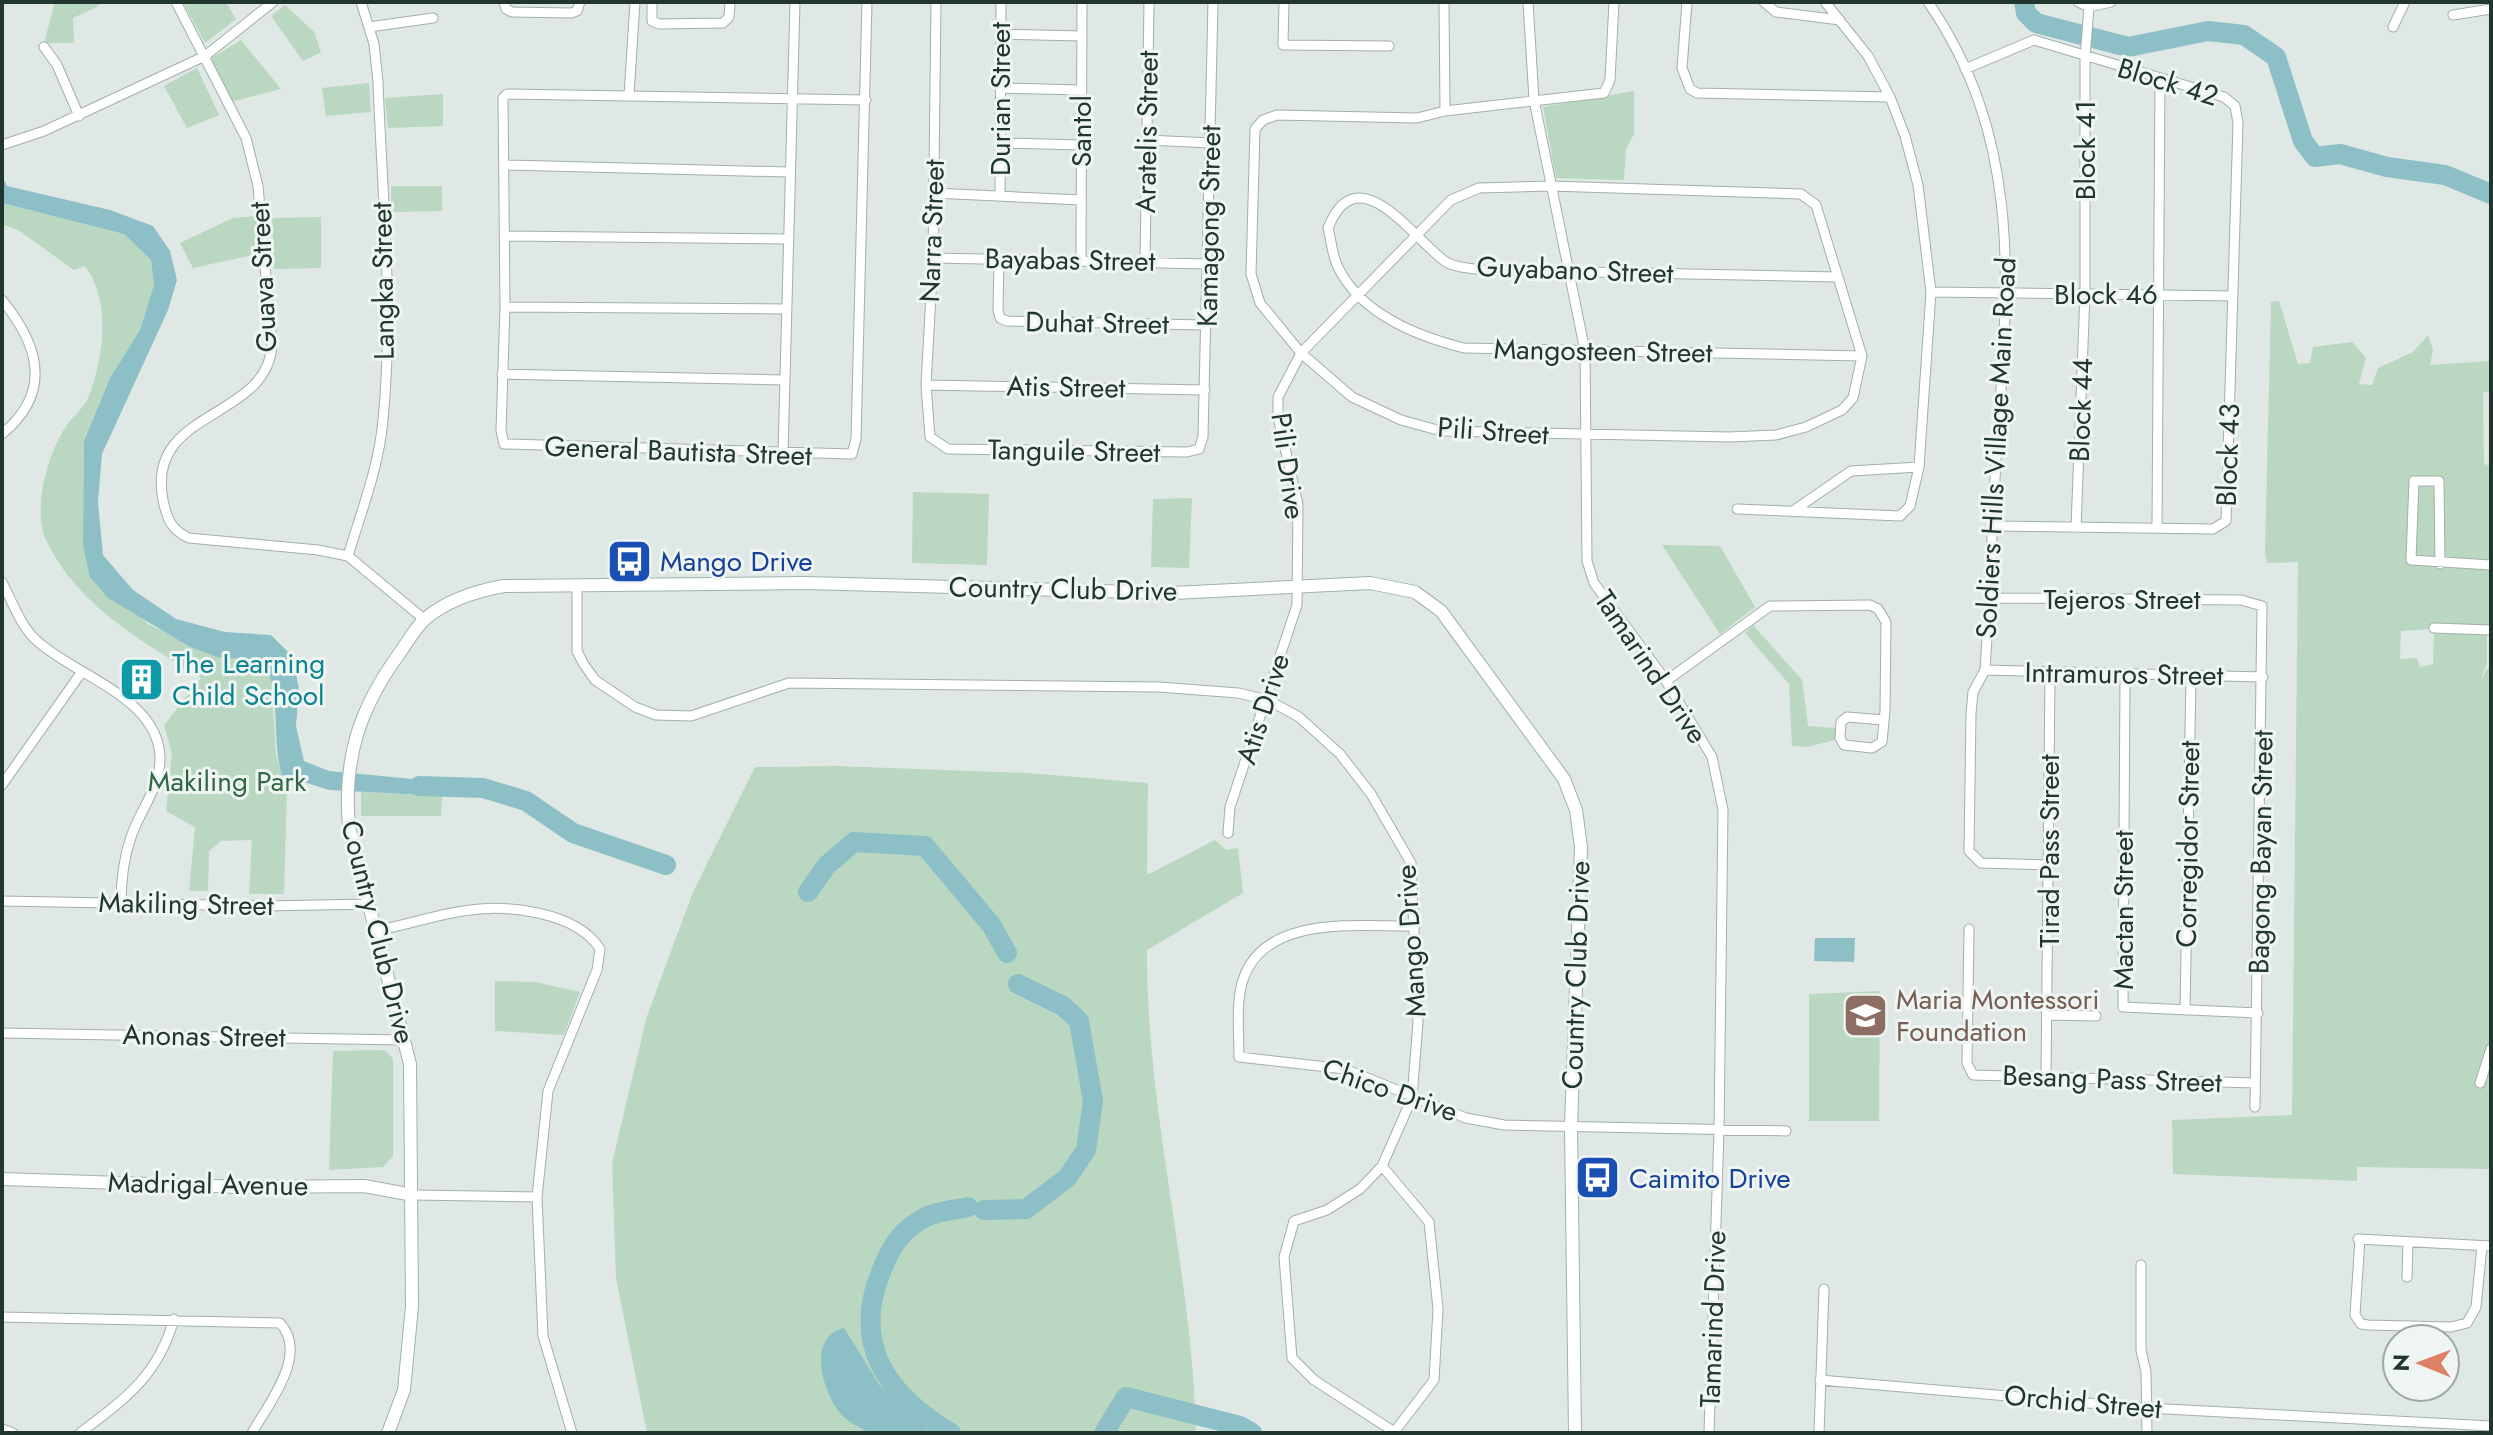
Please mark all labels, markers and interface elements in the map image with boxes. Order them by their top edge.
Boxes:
street label: Durian Street [980,22,1021,176]
street label: Block 42 [2112,47,2224,117]
street label: Aratelis Street [1125,50,1169,214]
street label: Santol [1061,95,1102,167]
street label: Block 41 [2065,100,2106,200]
street label: Kamagong Street [1187,125,1231,327]
street label: Narra Street [909,159,955,303]
street label: Guava Street [239,200,287,353]
street label: Langka Street [361,202,405,360]
street label: Bayabas Street [984,238,1156,282]
street label: Guyabano Street [1476,246,1674,294]
street label: Soldiers Hills Village Main Road [1966,256,2026,640]
street label: Block 46 [2054,274,2158,315]
street label: Duhat Street [1025,301,1170,345]
street label: Mangosteen Street [1493,329,1713,373]
street label: Block 44 [2059,357,2103,463]
street label: Atis Street [1006,365,1126,409]
street label: Block 43 [2206,403,2250,507]
street label: Pili Street [1436,407,1550,455]
street label: Pili Drive [1260,410,1316,522]
street label: General Bautista Street [544,426,813,476]
street label: Tanguile Street [987,429,1161,473]
bus stop icon: Mango Drive [605,537,653,585]
place label: Mango Drive [660,541,813,582]
street label: Country Club Drive [948,567,1178,611]
street label: Tejeros Street [2043,579,2201,620]
street label: Tamarind Drive [1584,582,1718,752]
place label: The Learning Child School [172,643,325,716]
street label: Atis Drive [1226,648,1300,770]
street label: Intramuros Street [2024,652,2224,696]
building icon: The Learning Child School [117,655,165,703]
street label: Bagong Bayan Street [2238,729,2284,974]
street label: Corregidor Street [2166,740,2210,948]
street label: Tirad Pass Street [2029,754,2070,948]
park label: Makiling Park [148,761,307,802]
street label: Country Club Drive [330,816,426,1048]
street label: Mactan Street [2103,830,2144,990]
street label: Country Club Drive [1552,860,1600,1090]
street label: Mango Drive [1385,863,1437,1019]
street label: Makiling Street [98,882,274,926]
place label: Maria Montessori Foundation [1896,979,2099,1052]
school or university icon: Maria Montessori Foundation [1841,991,1889,1039]
street label: Anonas Street [122,1014,286,1058]
street label: Chico Drive [1317,1048,1463,1132]
street label: Besang Pass Street [2002,1055,2223,1103]
bus stop icon: Caimito Drive [1574,1154,1622,1202]
place label: Caimito Drive [1629,1158,1791,1199]
street label: Madrigal Avenue [107,1162,309,1206]
street label: Tamarind Drive [1689,1230,1737,1408]
north arrow [2381,1323,2461,1403]
text: N [2385,1354,2417,1372]
street label: Orchid Street [2003,1375,2164,1429]

